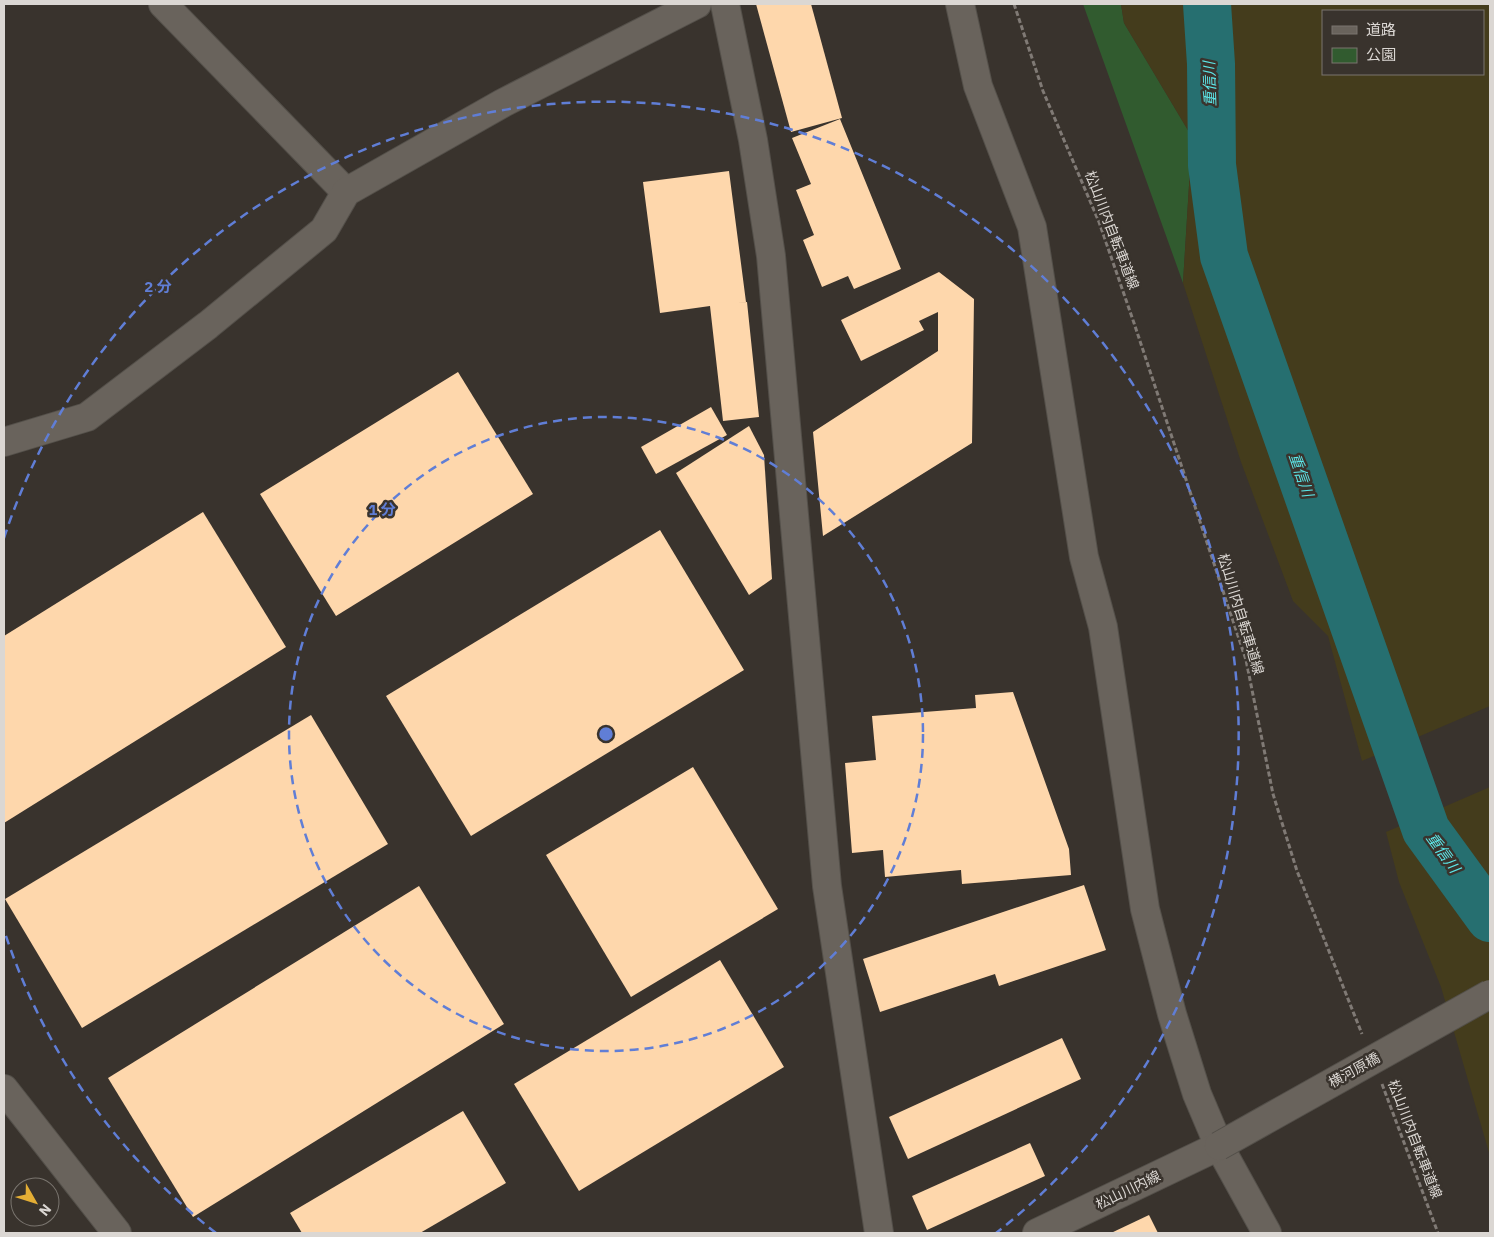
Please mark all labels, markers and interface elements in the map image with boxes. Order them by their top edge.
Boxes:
legend [1322,10,1484,75]
text: 道路 [1366,20,1396,39]
text: 公園 [1366,45,1396,64]
water label: 重信川 [1199,59,1220,107]
street label: 松山川内自転車道線 [1081,168,1143,292]
text: 2 分 [144,277,172,296]
water label: 重信川 [1285,450,1318,501]
text: 1 分 [368,500,396,519]
street label: 松山川内自転車道線 [1214,551,1268,677]
centre of rings [597,725,615,743]
water label: 重信川 [1422,829,1465,878]
street label: 横河原橋 [1325,1049,1383,1091]
street label: 松山川内自転車道線 [1384,1077,1446,1201]
street label: 松山川内線 [1093,1167,1163,1213]
north arrow [10,1177,60,1227]
text: N [35,1201,55,1220]

